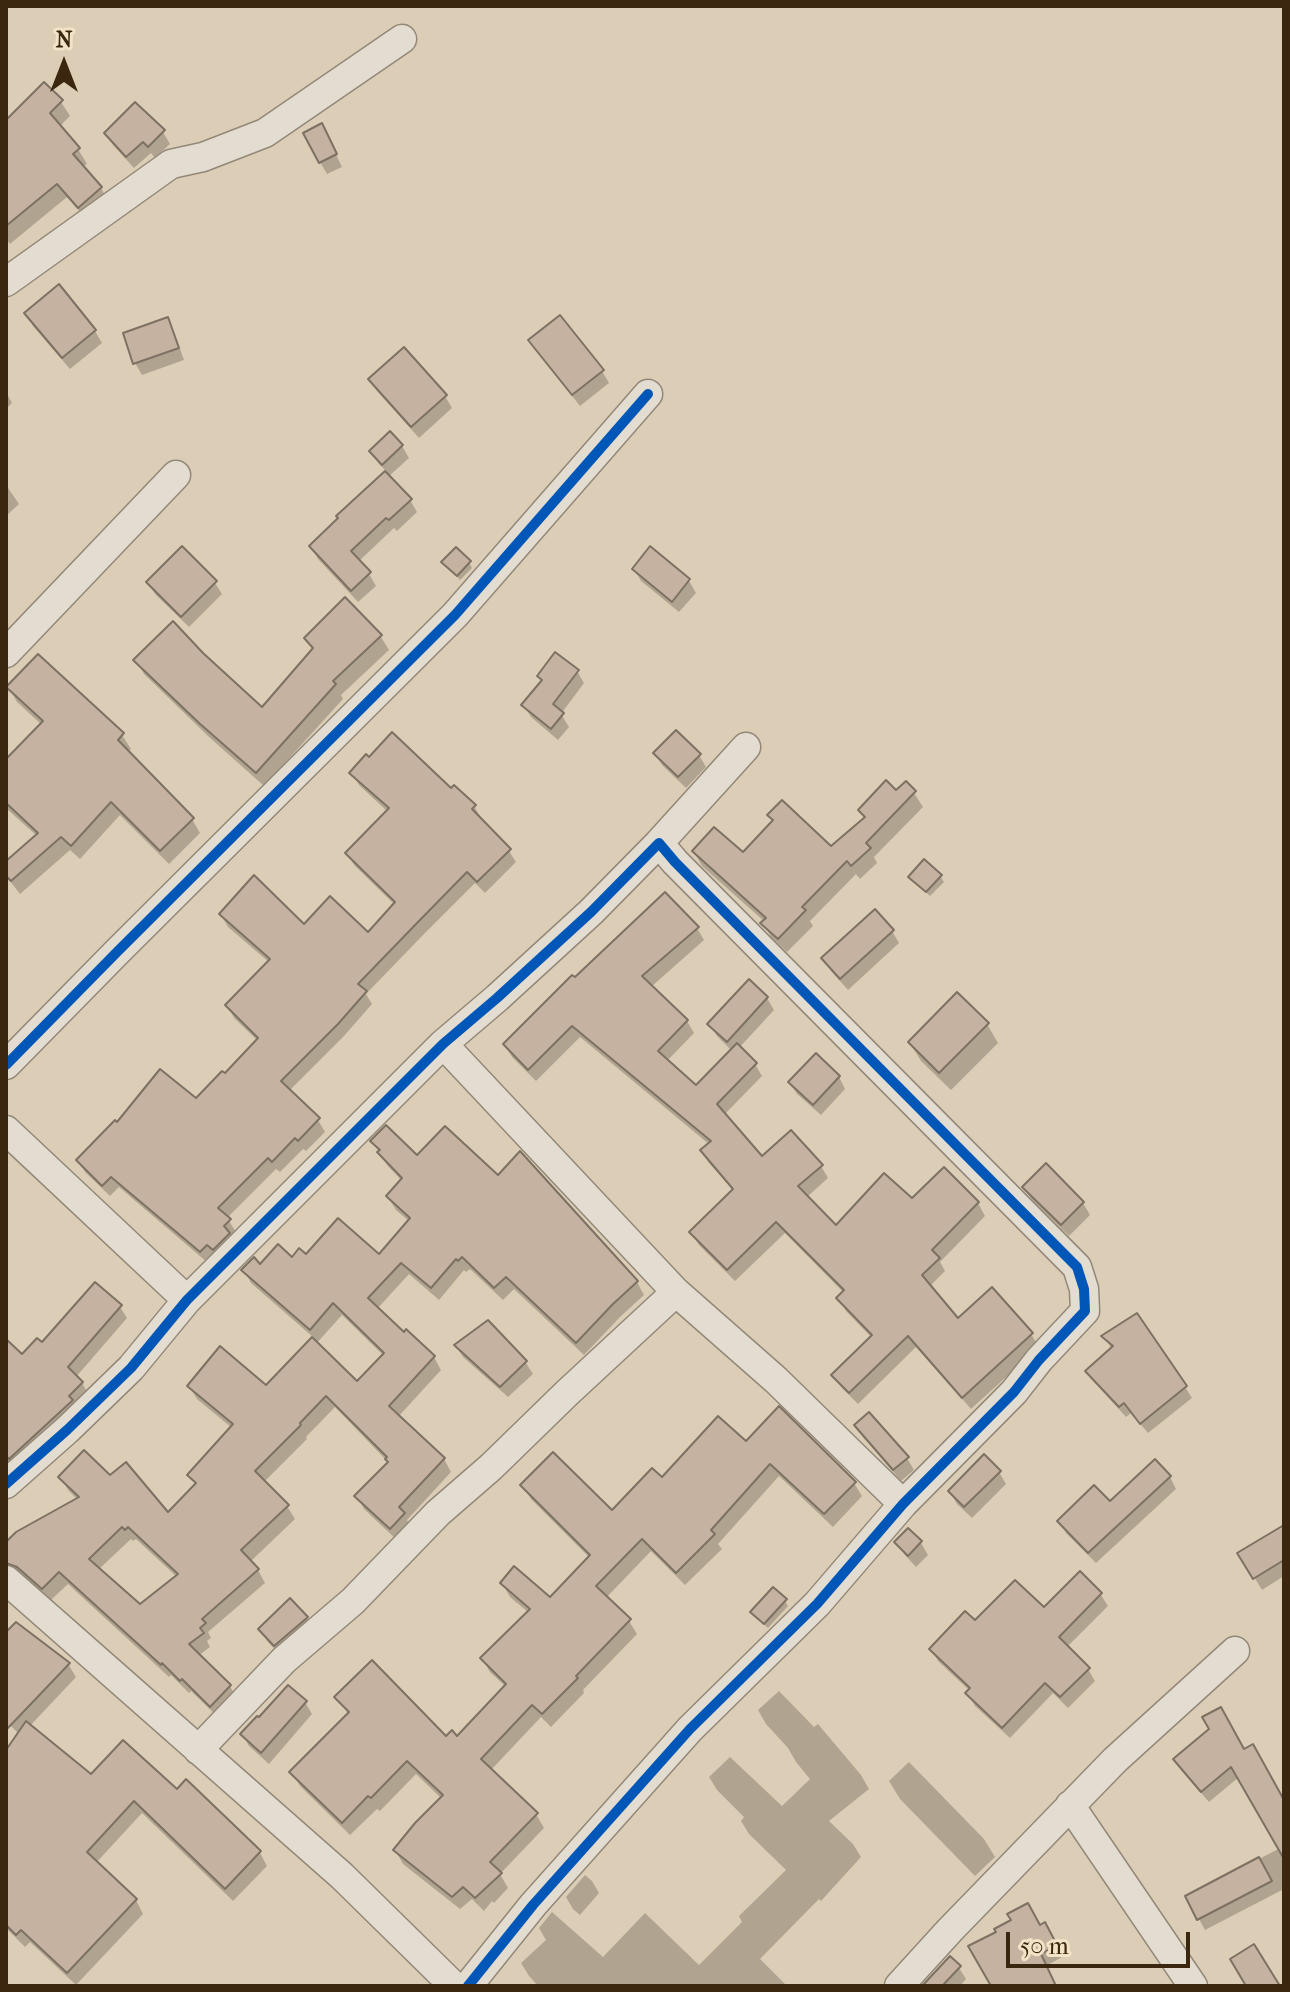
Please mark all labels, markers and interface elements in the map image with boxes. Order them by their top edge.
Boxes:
north arrow [24,24,104,104]
text: N [56,27,72,53]
scale bar [1010,1916,1194,1966]
text: 50 m [1020,1932,1069,1960]

